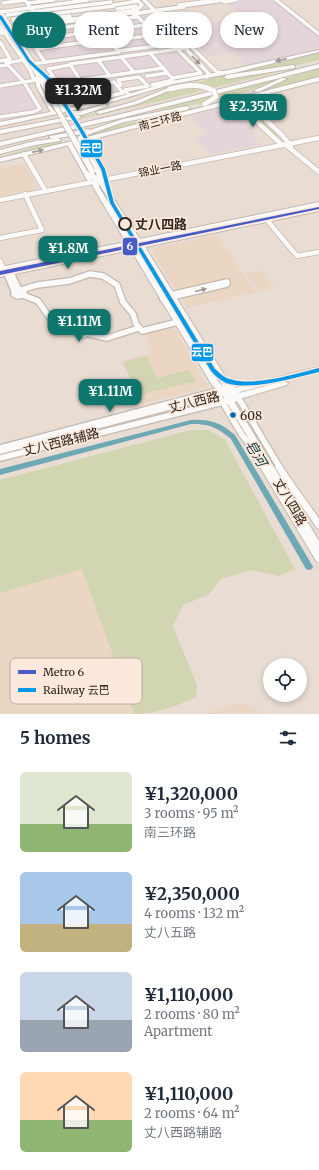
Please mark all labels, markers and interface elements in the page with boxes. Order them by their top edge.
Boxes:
chip: Buy [12,12,66,48]
chip: Rent [74,12,134,48]
chip: Filters [142,12,212,48]
chip: New [220,12,278,48]
one-way arrow [191,55,201,65]
one-way arrow [275,57,287,63]
pin: ¥1.32M [45,78,111,112]
text: ¥1.32M [54,82,102,99]
pin: ¥2.35M [220,94,286,128]
text: ¥2.35M [229,98,277,115]
street label: 南三环路 [137,109,183,133]
line badge: 云巴 [80,139,103,158]
text: 云巴 [80,141,102,155]
one-way arrow [32,148,44,154]
street label: 锦业一路 [137,158,183,180]
place label: 丈八四路 [135,216,187,233]
marker: 丈八四路 [118,217,132,231]
pin: ¥1.8M [40,236,96,270]
line badge: 6 [122,237,138,256]
text: 6 [127,239,134,253]
text: ¥1.8M [47,240,89,257]
one-way arrow [196,287,208,293]
pin: ¥1.11M [46,309,112,343]
text: ¥1.11M [57,313,101,330]
line badge: 云巴 [191,343,214,362]
text: 云巴 [191,345,213,359]
pin: ¥1.11M [77,379,143,413]
text: ¥1.11M [88,383,132,400]
street label: 丈八西路 [167,387,221,417]
place label: 608 [240,408,262,423]
marker: 608 [228,410,238,420]
street label: 丈八西路辅路 [21,424,101,460]
water label: 皂河 [241,436,272,472]
street label: 丈八四路 [269,475,311,529]
legend [10,658,142,704]
map controls [263,658,307,702]
button: locate [263,658,307,702]
text: Metro 6 [43,665,85,679]
text: Railway 云巴 [43,683,109,697]
text: 5 homes [20,727,91,749]
icon: filters [277,727,299,749]
text: ¥1,320,000 [144,783,238,805]
icon: home [52,788,100,836]
text: 3 rooms · 95 m² [144,805,239,822]
text: 南三环路 [144,824,196,841]
text: ¥2,350,000 [144,883,240,905]
icon: home [52,888,100,936]
text: 4 rooms · 132 m² [144,905,244,922]
text: 丈八五路 [144,924,196,941]
text: ¥1,110,000 [144,984,233,1006]
icon: home [52,988,100,1036]
text: 2 rooms · 80 m² [144,1006,240,1023]
text: Apartment [144,1023,212,1040]
text: ¥1,110,000 [144,1083,233,1105]
icon: home [52,1088,100,1136]
text: 2 rooms · 64 m² [144,1105,240,1122]
text: 丈八西路辅路 [144,1124,222,1141]

